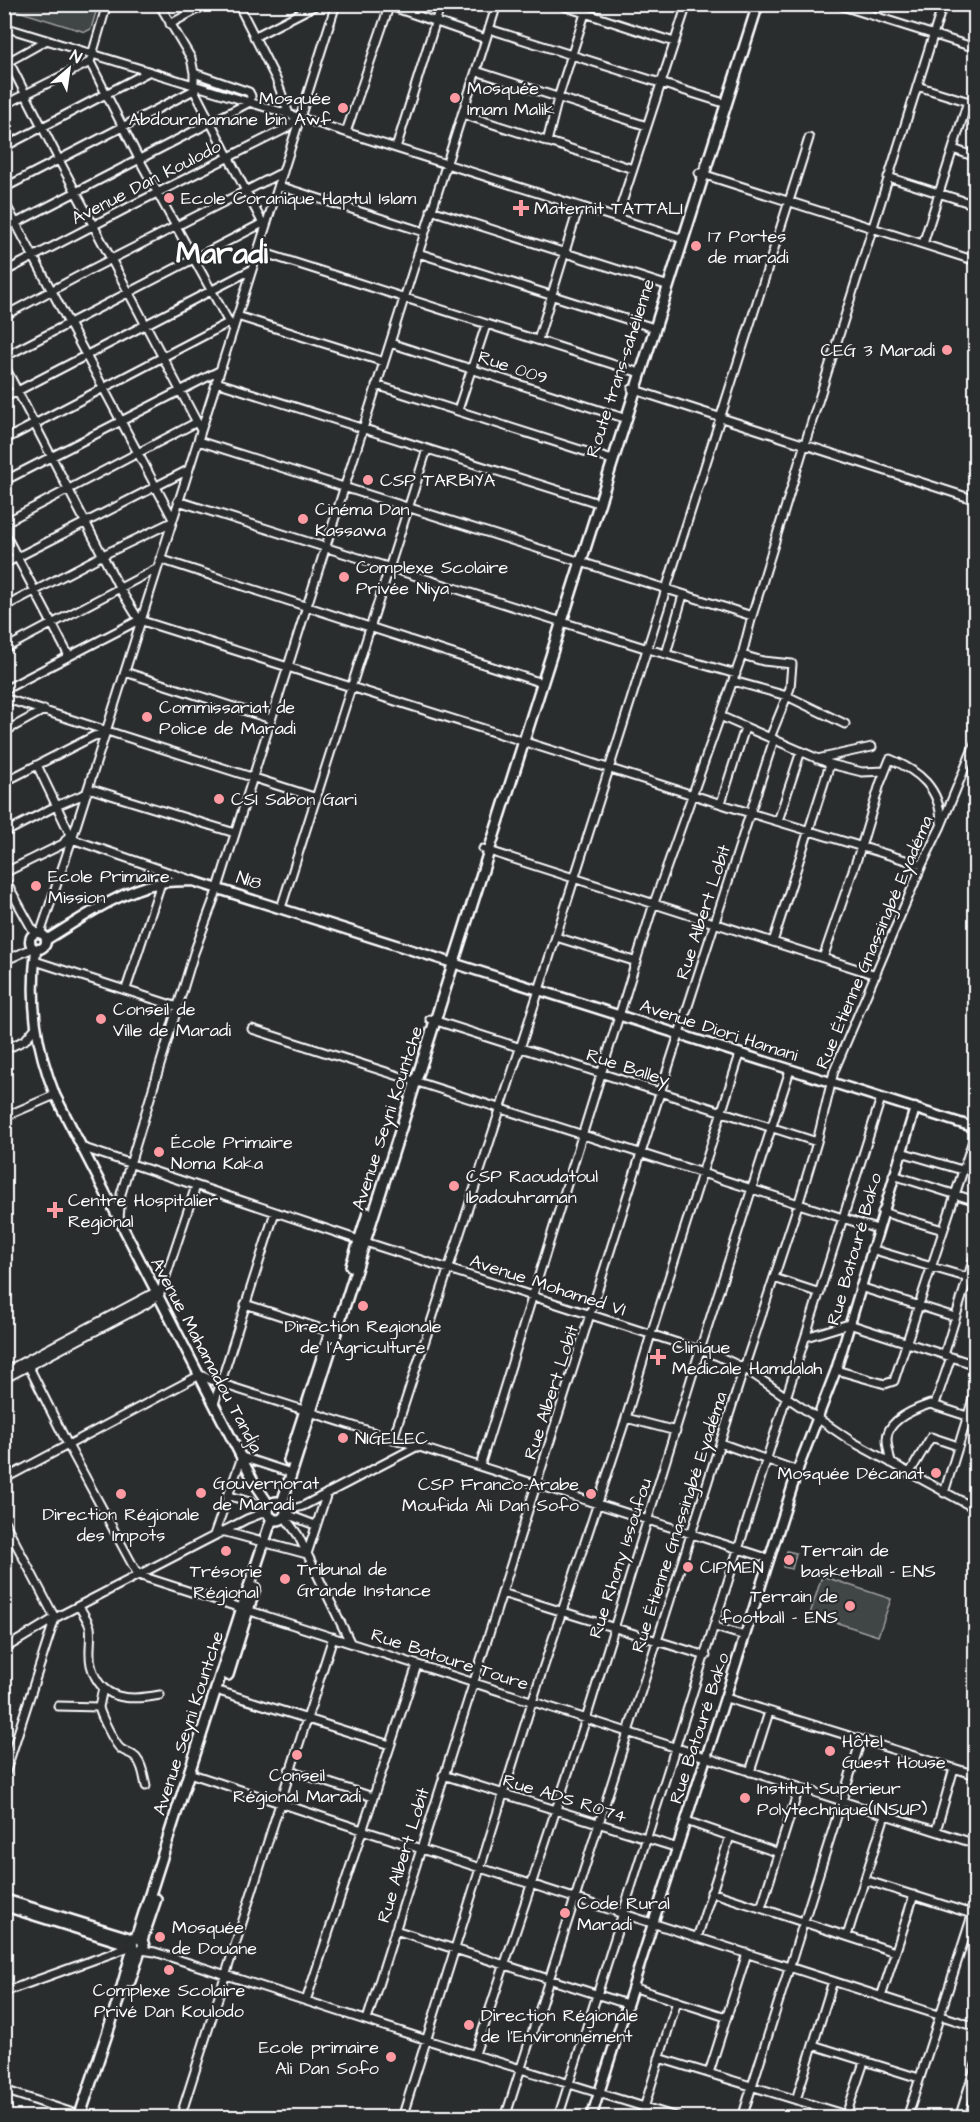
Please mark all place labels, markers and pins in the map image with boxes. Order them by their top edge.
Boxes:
place label: Mosquée Imam Malik [467,76,555,122]
place label: Mosquée Abdourahamane bin Awf [129,86,331,132]
marker: Mosquée Imam Malik [448,91,462,105]
marker: Mosquée Abdourahamane bin Awf [336,101,350,115]
place label: Ecole Coranique Haptul Islam [181,186,416,211]
marker: Ecole Coranique Haptul Islam [162,191,176,205]
place label: Maternit TATTALI [534,196,683,221]
marker: Maternit TATTALI [512,199,530,217]
place label: 17 Portes de maradi [708,224,789,270]
marker: 17 Portes de maradi [689,239,703,253]
place label: CEG 3 Maradi [820,338,935,363]
marker: CEG 3 Maradi [940,343,954,357]
place label: CSP TARBIYA [380,468,496,493]
marker: CSP TARBIYA [361,473,375,487]
place label: Cinéma Dan Kassawa [315,497,409,543]
marker: Cinéma Dan Kassawa [296,512,310,526]
place label: Complexe Scolaire Privée Niya [356,555,509,602]
marker: Complexe Scolaire Privée Niya [337,570,351,584]
place label: Commissariat de Police de Maradi [159,695,296,741]
marker: Commissariat de Police de Maradi [140,710,154,724]
place label: CSI Sabon Gari [231,787,357,812]
marker: CSI Sabon Gari [212,792,226,806]
place label: Ecole Primaire Mission [48,864,170,910]
marker: Ecole Primaire Mission [29,879,43,893]
place label: Conseil de Ville de Maradi [113,997,231,1043]
marker: Conseil de Ville de Maradi [94,1012,108,1026]
place label: École Primaire Noma Kaka [171,1130,293,1176]
marker: École Primaire Noma Kaka [152,1145,166,1159]
place label: CSP Raoudatoul Ibadouhraman [466,1164,598,1210]
marker: CSP Raoudatoul Ibadouhraman [447,1179,461,1193]
place label: Centre Hospitalier Regional [68,1188,218,1235]
marker: Centre Hospitalier Regional [46,1201,64,1219]
marker: Direction Regionale de l'Agriculture [356,1299,370,1313]
place label: Direction Regionale de l'Agriculture [284,1314,442,1361]
place label: Clinique Medicale Hamdalah [672,1335,822,1381]
marker: Clinique Medicale Hamdalah [649,1348,667,1366]
place label: NIGELEC [355,1426,428,1451]
marker: NIGELEC [336,1431,350,1445]
place label: Mosquée Décanat [777,1461,925,1486]
marker: Mosquée Décanat [929,1466,943,1480]
place label: Gouvernorat de Maradi [213,1471,320,1517]
place label: CSP Franco-Arabe Moufida Ali Dan Sofo [402,1472,579,1518]
marker: Gouvernorat de Maradi [194,1486,208,1500]
marker: Direction Régionale des Impots [114,1487,128,1501]
marker: CSP Franco-Arabe Moufida Ali Dan Sofo [584,1487,598,1501]
place label: Direction Régionale des Impots [42,1502,200,1548]
place label: Terrain de basketball - ENS [801,1538,936,1584]
marker: Trésorie Régional [219,1544,233,1558]
marker: Terrain de basketball - ENS [782,1553,796,1567]
place label: CIPMEN [700,1555,764,1580]
place label: Tribunal de Grande Instance [297,1557,431,1603]
place label: Trésorie Régional [190,1559,262,1606]
marker: CIPMEN [681,1560,695,1574]
marker: Tribunal de Grande Instance [278,1572,292,1586]
place label: Terrain de football - ENS [721,1584,838,1630]
marker: Terrain de football - ENS [843,1599,857,1613]
place label: Hôtel Guest House [842,1729,946,1775]
marker: Hôtel Guest House [823,1744,837,1758]
marker: Conseil Régional Maradi [290,1748,304,1762]
place label: Conseil Régional Maradi [233,1763,361,1810]
place label: Institut Superieur Polytechnique(INSUP) [757,1776,927,1823]
marker: Institut Superieur Polytechnique(INSUP) [738,1791,752,1805]
place label: Code Rural Maradi [577,1891,670,1937]
marker: Code Rural Maradi [558,1906,572,1920]
place label: Mosquée de Douane [172,1915,257,1961]
marker: Mosquée de Douane [153,1930,167,1944]
marker: Complexe Scolaire Privé Dan Koulodo [162,1963,176,1977]
place label: Complexe Scolaire Privé Dan Koulodo [93,1978,245,2024]
place label: Direction Régionale de l'Environnement [481,2003,638,2049]
marker: Direction Régionale de l'Environnement [462,2018,476,2032]
place label: Ecole primaire Ali Dan Sofo [259,2035,379,2081]
marker: Ecole primaire Ali Dan Sofo [384,2050,398,2064]

